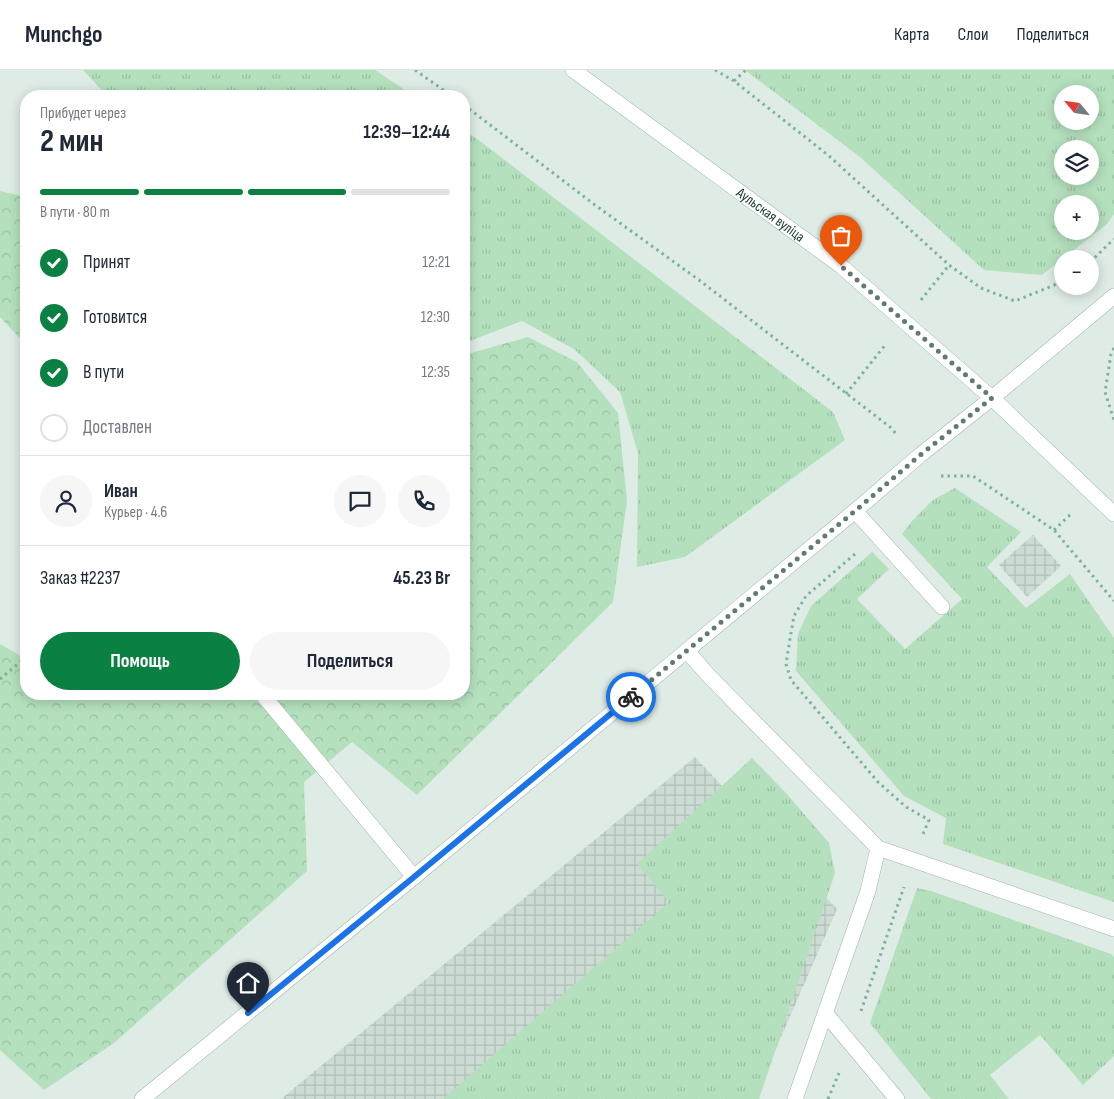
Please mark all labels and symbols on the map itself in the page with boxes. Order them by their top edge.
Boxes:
north arrow [1054,85,1099,130]
street label: Аульская вуліца [732,183,809,246]
pin [820,215,862,266]
courier [606,672,656,722]
pin [227,962,269,1013]

